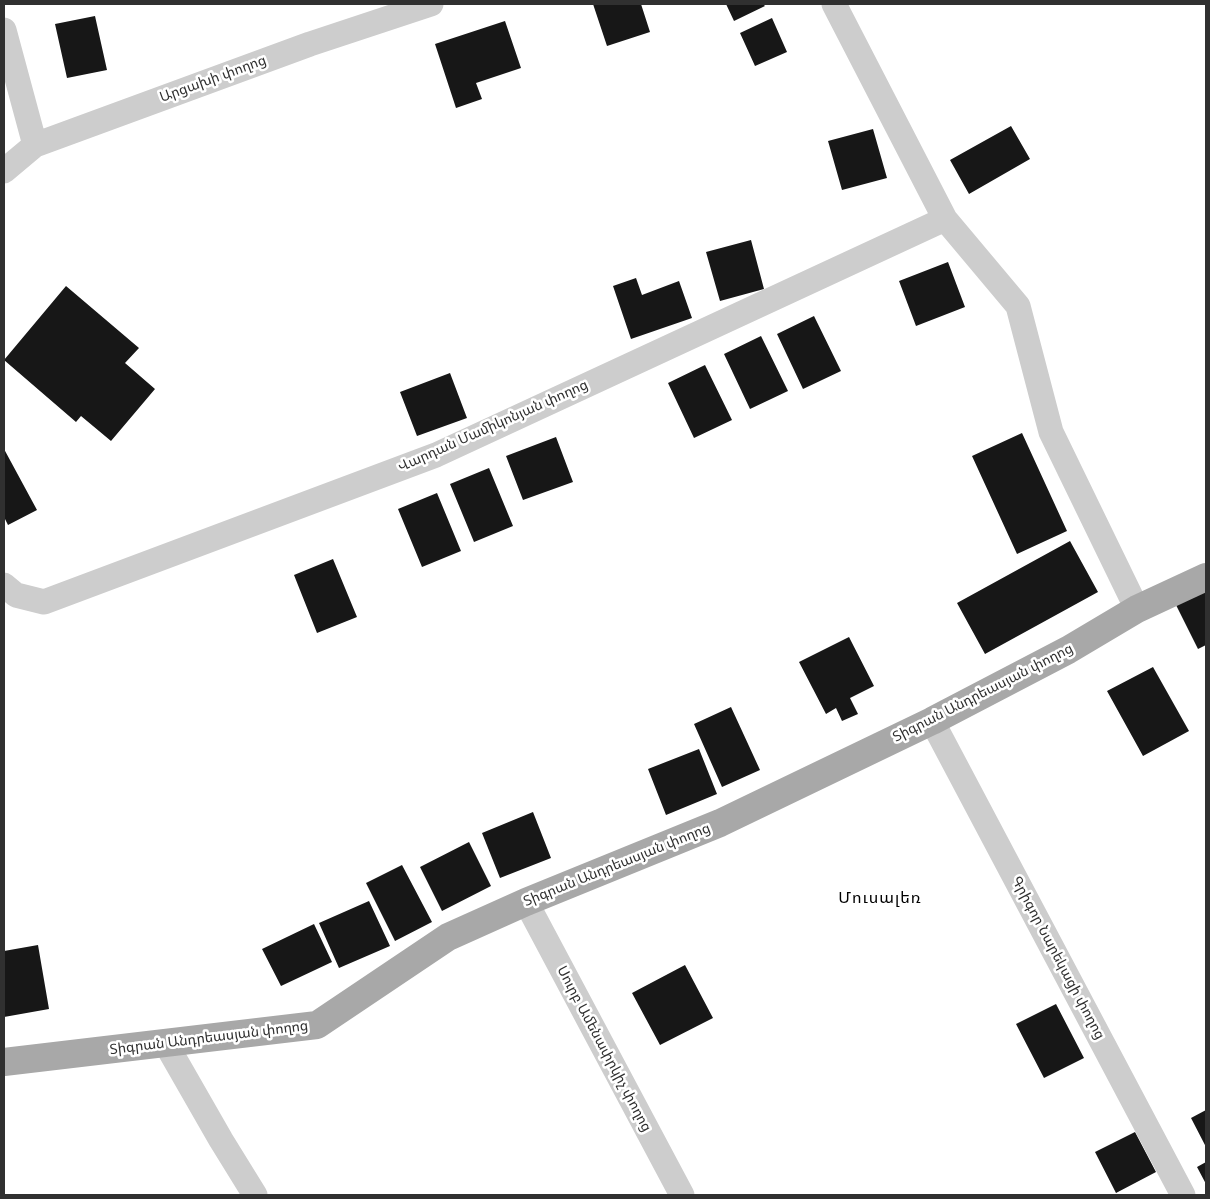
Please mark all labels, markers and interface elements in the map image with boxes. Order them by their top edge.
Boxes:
street label: Արցախի փողոց [157,52,269,106]
street label: Վարդան Մամիկոնյան փողոց [395,376,591,476]
street label: Տիգրան Անդրեասյան փողոց [890,640,1076,746]
street label: Տիգրան Անդրեասյան փողոց [521,820,713,910]
street label: Գրիգոր Նարեկացի փողոց [1008,874,1108,1042]
district label: Մուսալեռ [838,888,922,908]
street label: Սուրբ Ամենափրկիչ փողոց [553,963,655,1135]
street label: Տիգրան Անդրեասյան փողոց [109,1017,309,1059]

